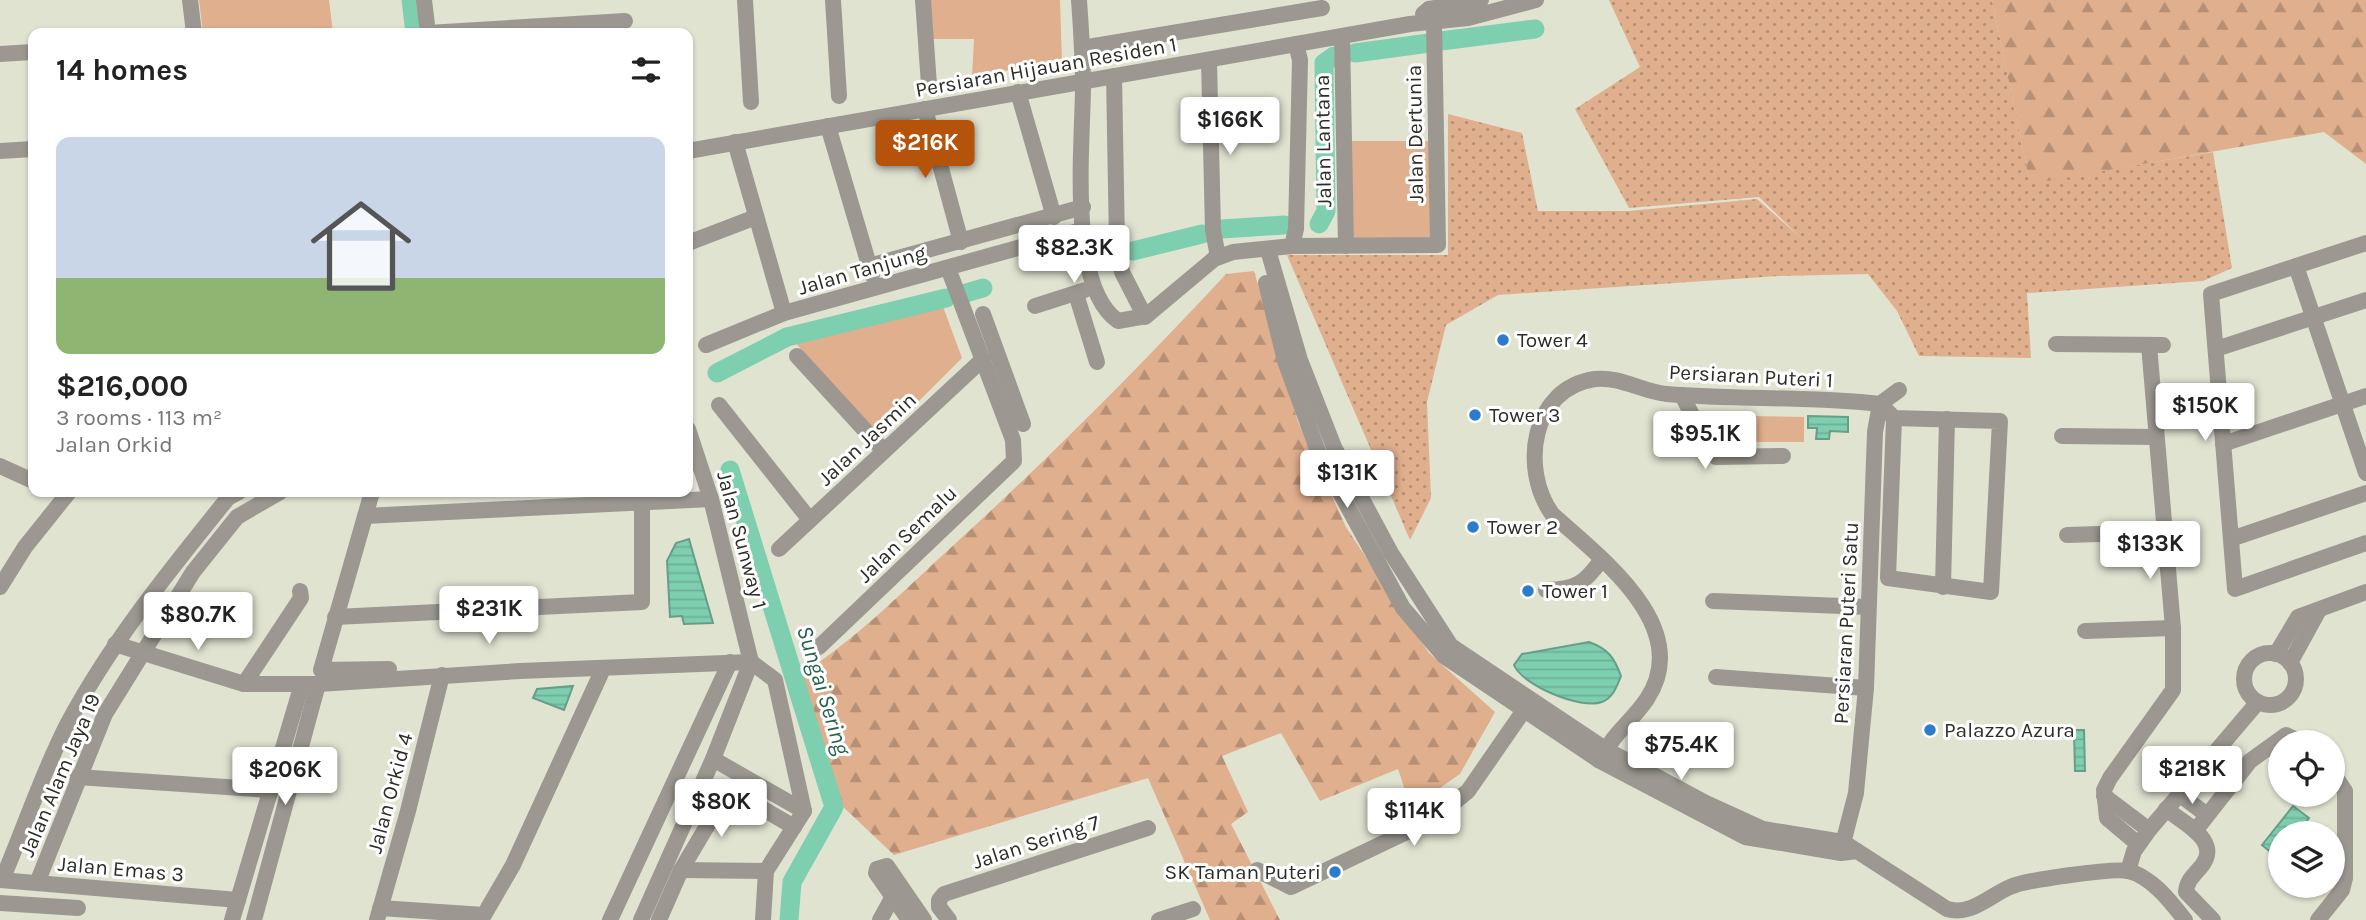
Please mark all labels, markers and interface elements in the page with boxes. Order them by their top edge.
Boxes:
street label: Persiaran Hijauan Residen 1 [914,32,1178,102]
icon: filters [627,51,665,89]
text: 14 homes [56,52,188,88]
street label: Jalan Dertunia [1402,65,1428,203]
street label: Jalan Lantana [1310,74,1336,208]
pin: $166K [1181,97,1279,157]
text: $166K [1196,106,1264,133]
pin: $216K [876,120,974,180]
text: $216K [892,129,958,156]
icon: home [298,183,424,309]
pin: $82.3K [1017,226,1131,285]
text: $82.3K [1035,234,1113,261]
street label: Jalan Tanjung [795,240,929,300]
place label: Tower 4 [1517,328,1588,352]
marker: Tower 4 [1495,332,1511,348]
street label: Persiaran Puteri 1 [1668,360,1834,392]
text: $216,000 [56,368,188,404]
pin: $150K [2156,384,2254,443]
street label: Jalan Jasmin [813,388,921,490]
text: $150K [2171,392,2239,419]
place label: Tower 3 [1489,403,1560,427]
text: 3 rooms · 113 m² [56,404,222,431]
marker: Tower 3 [1467,407,1483,423]
pin: $95.1K [1648,412,1762,471]
text: $95.1K [1669,420,1741,447]
text: Jalan Orkid [56,431,173,458]
pin: $131K [1298,450,1396,510]
text: $131K [1316,459,1378,486]
street label: Jalan Sunway 1 [712,468,772,612]
street label: Jalan Semalu [852,481,962,587]
place label: Tower 2 [1487,515,1558,539]
marker: Tower 2 [1465,519,1481,535]
street label: Persiaran Puteri Satu [1829,521,1863,725]
pin: $133K [2101,522,2199,581]
text: $133K [2116,530,2184,557]
place label: Tower 1 [1542,579,1608,603]
marker: Tower 1 [1520,583,1536,599]
pin: $231K [440,586,538,646]
pin: $80.7K [141,592,255,652]
text: $231K [455,595,523,622]
text: $80.7K [160,601,236,628]
water label: Sungai Sering [791,622,856,759]
street label: Jalan Alam Jaya 19 [15,690,105,860]
place label: Palazzo Azura [1944,718,2075,742]
pin: $75.4K [1624,722,1738,782]
marker: Palazzo Azura [1922,722,1938,738]
street label: Jalan Orkid 4 [362,730,418,856]
map controls [2268,730,2345,898]
button: locate [2268,730,2345,807]
text: $75.4K [1644,731,1718,758]
pin: $218K [2143,746,2241,806]
pin: $206K [236,748,334,807]
text: $218K [2158,755,2226,782]
text: $206K [248,756,322,783]
pin: $80K [680,780,762,839]
text: $80K [691,788,751,815]
pin: $114K [1365,788,1463,848]
text: $114K [1384,797,1444,824]
street label: Jalan Sering 7 [970,810,1103,874]
button: layers [2268,821,2345,898]
street label: Jalan Emas 3 [57,852,185,886]
place label: SK Taman Puteri [1165,860,1321,884]
marker: SK Taman Puteri [1327,864,1343,880]

